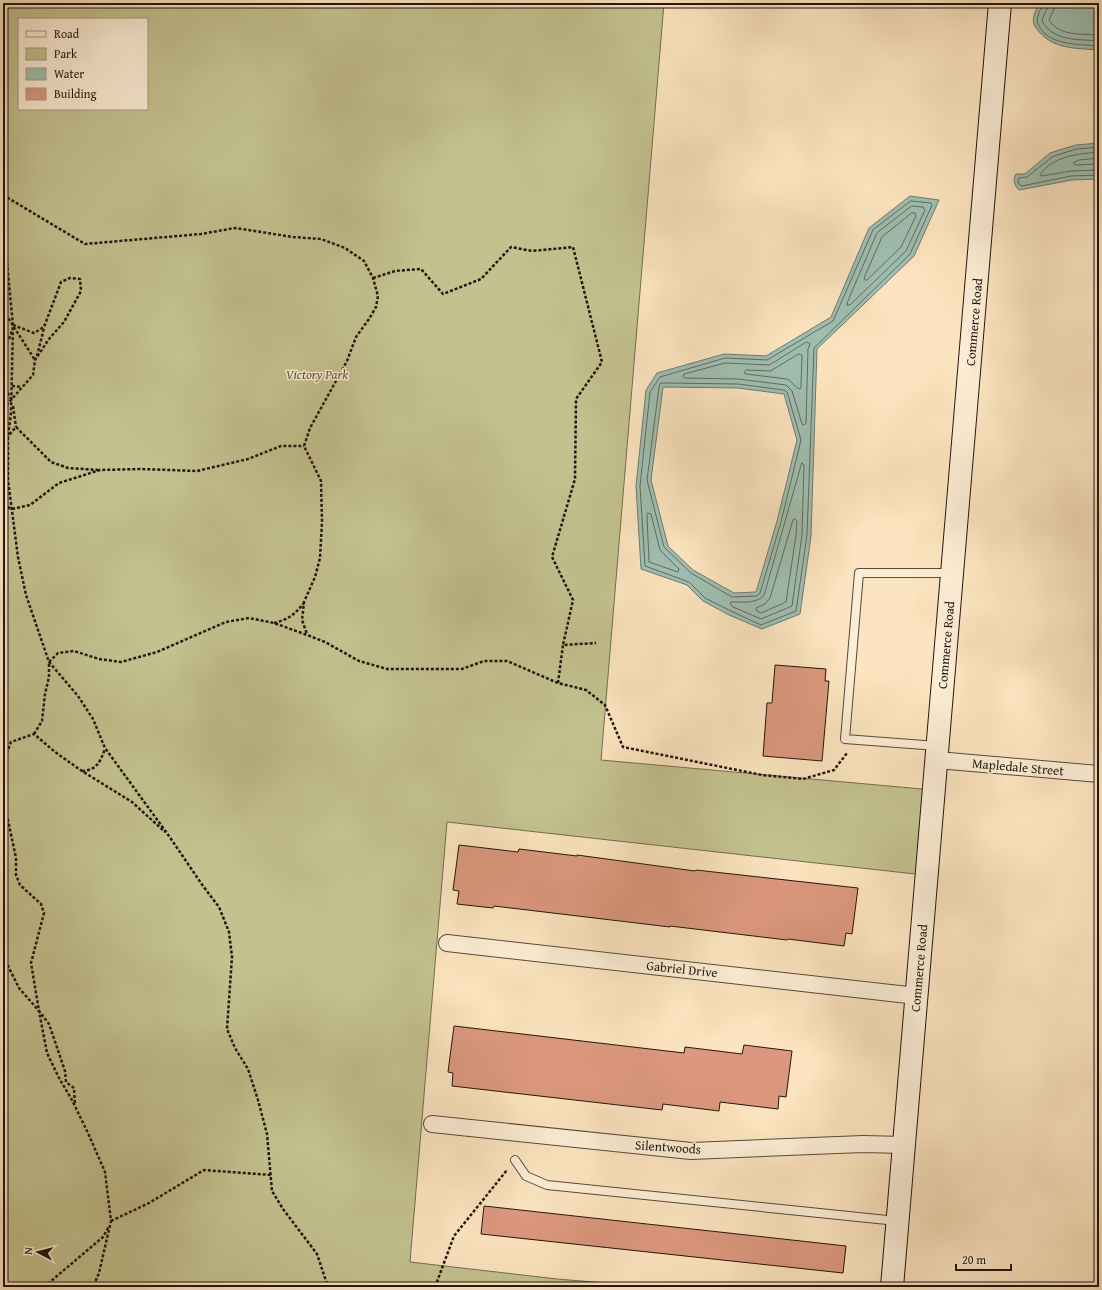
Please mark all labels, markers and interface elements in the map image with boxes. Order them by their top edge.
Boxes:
legend [18,18,148,110]
text: Road [54,25,80,42]
text: Park [54,45,78,62]
text: Water [54,65,84,82]
text: Building [54,85,97,102]
street label: Commerce Road [961,277,987,367]
park label: Victory Park [286,365,348,384]
street label: Commerce Road [933,600,959,690]
street label: Mapledale Street [971,754,1065,781]
street label: Commerce Road [906,923,932,1013]
street label: Gabriel Drive [646,956,718,982]
street label: Silentwoods [634,1135,702,1159]
north arrow [18,1232,58,1272]
text: N [20,1246,37,1255]
scale bar [956,1246,1011,1272]
text: 20 m [962,1251,986,1268]

